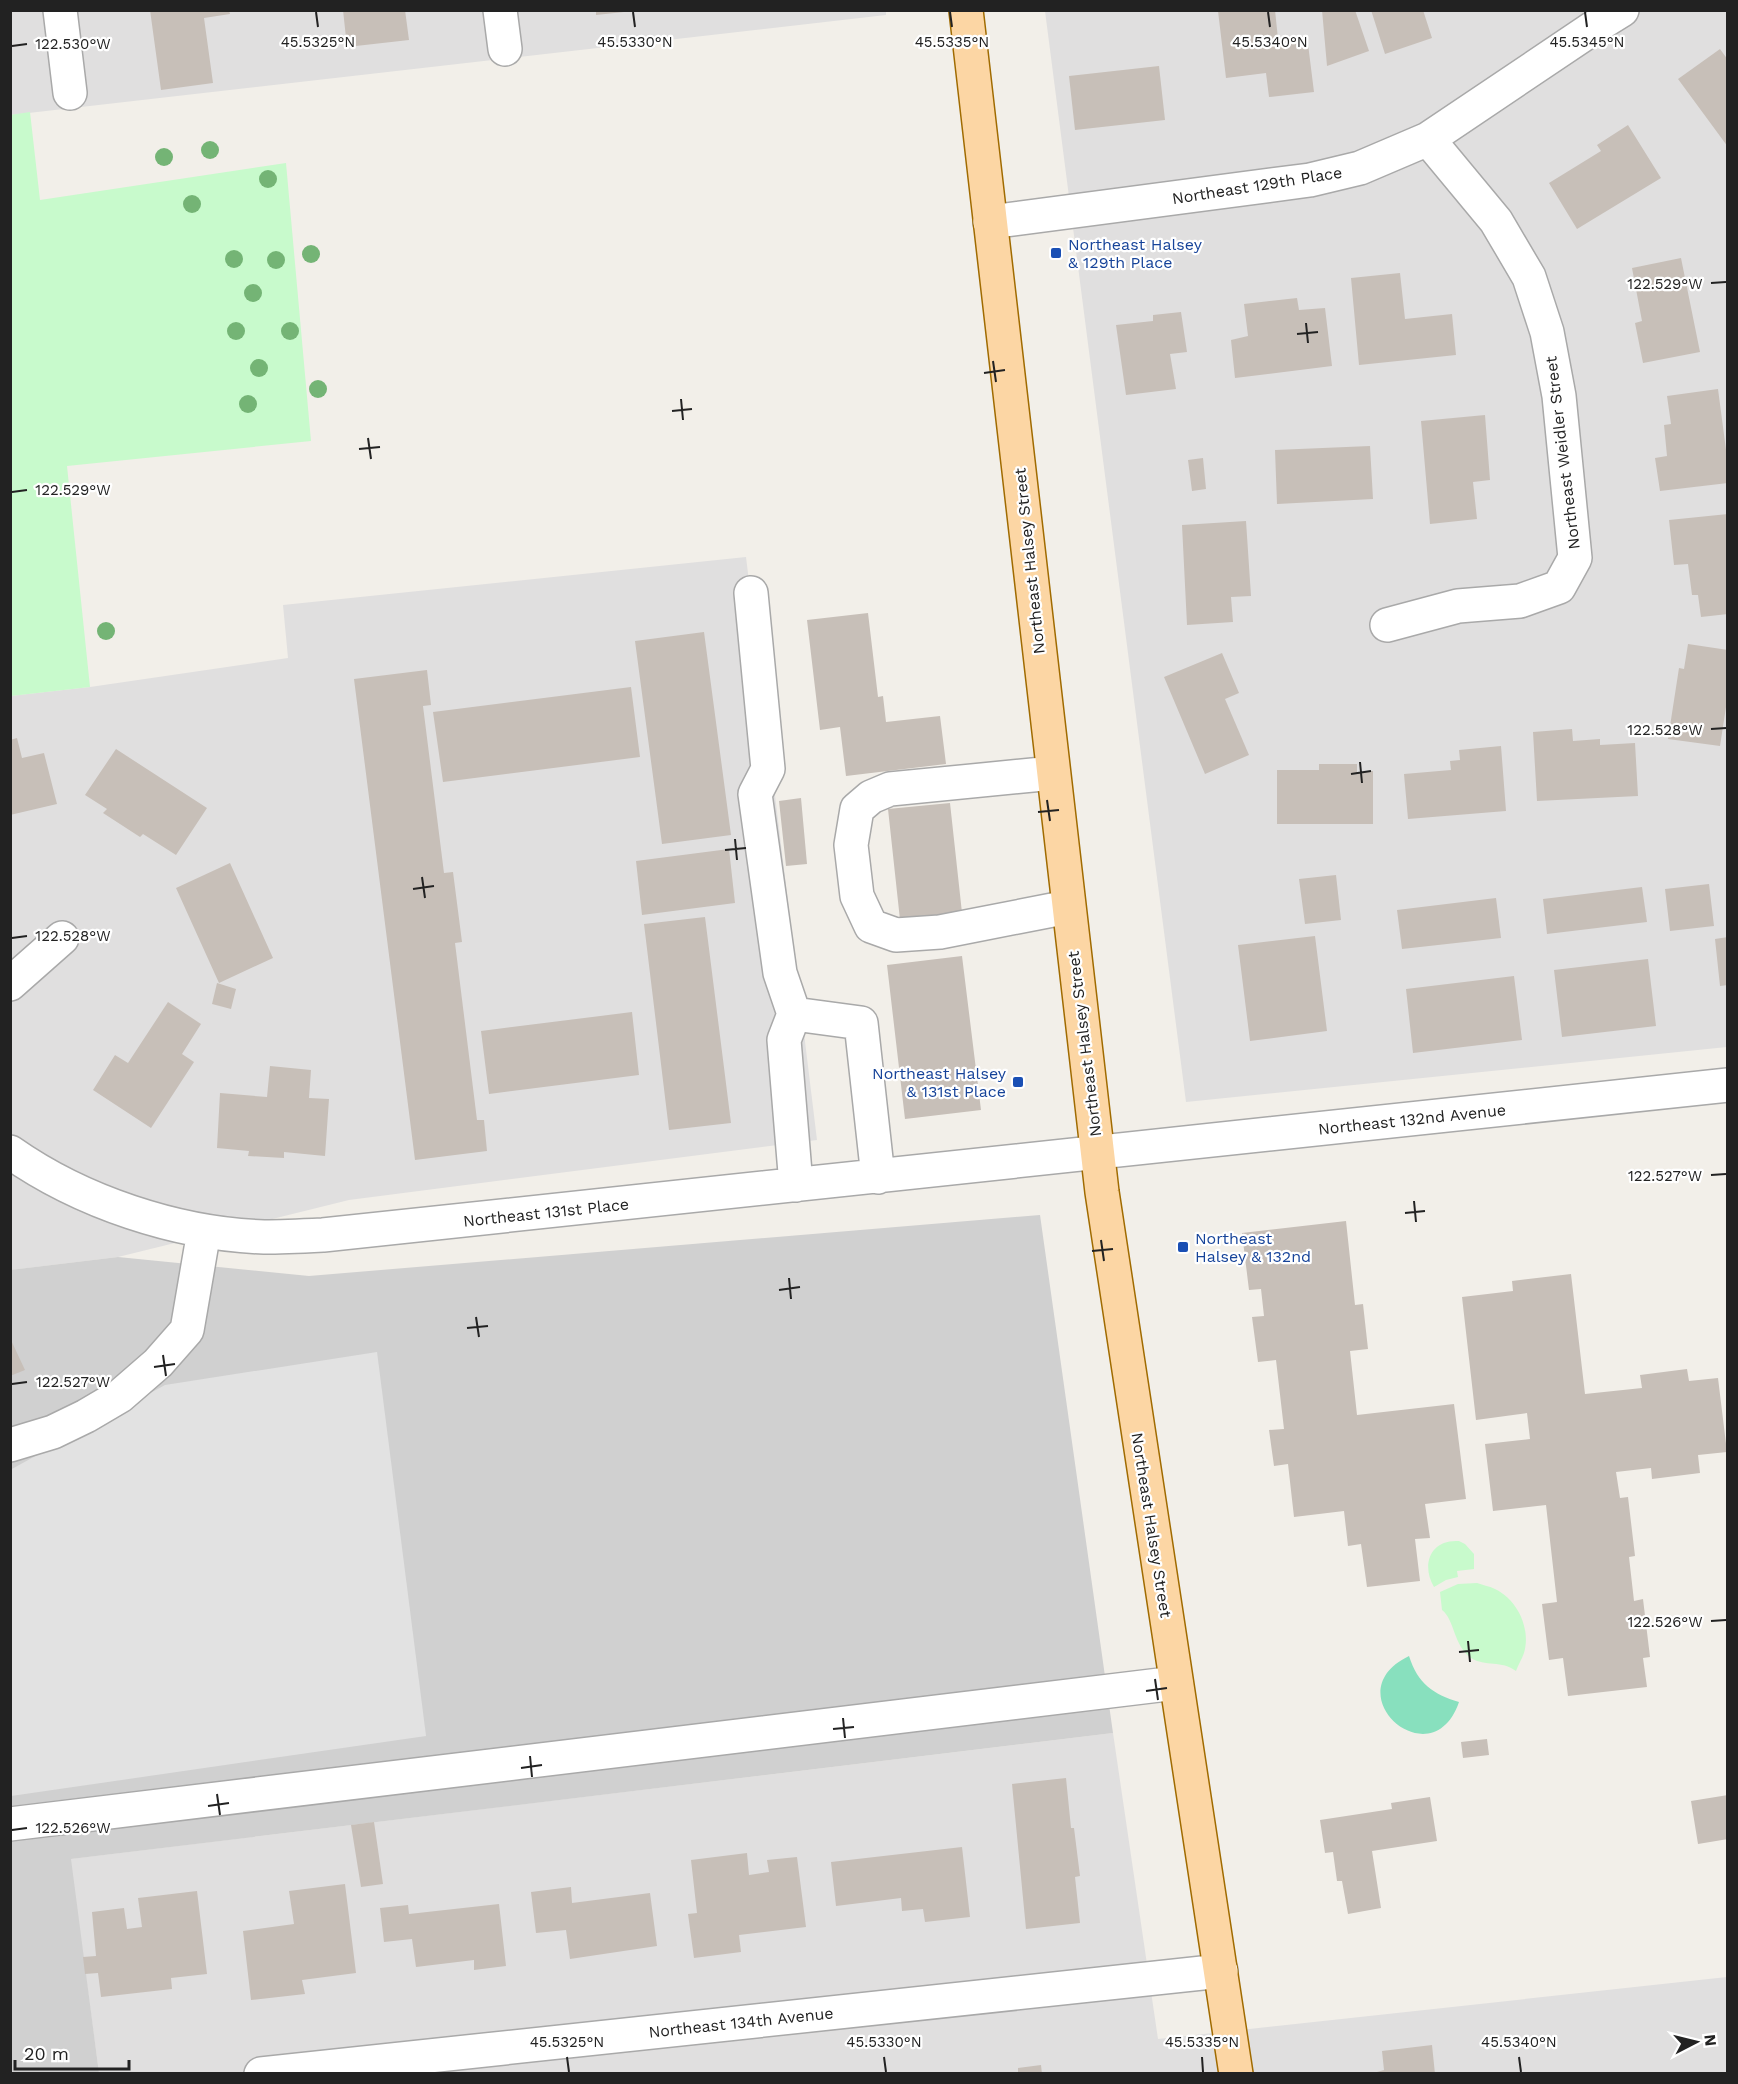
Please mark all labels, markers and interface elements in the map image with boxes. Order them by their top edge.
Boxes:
text: 45.5325°N [281,33,355,51]
text: 45.5330°N [597,33,673,51]
text: 45.5335°N [915,33,989,51]
text: 45.5340°N [1232,33,1308,51]
text: 45.5345°N [1549,33,1625,51]
text: 122.530°W [35,35,111,53]
street label: Northeast 129th Place [1171,163,1343,208]
place label: Northeast Halsey & 129th Place [1068,235,1203,272]
marker: Northeast Halsey & 129th Place [1049,246,1063,260]
text: 122.529°W [1627,275,1703,293]
street label: Northeast Weidler Street [1541,355,1584,551]
street label: Northeast Halsey Street [1010,467,1049,655]
text: 122.529°W [35,481,111,499]
text: 122.528°W [1627,721,1703,739]
text: 122.528°W [35,927,111,945]
street label: Northeast Halsey Street [1064,950,1105,1138]
place label: Northeast Halsey & 131st Place [872,1064,1007,1101]
marker: Northeast Halsey & 131st Place [1011,1075,1025,1089]
street label: Northeast 132nd Avenue [1317,1100,1507,1139]
text: 122.527°W [1628,1167,1702,1185]
street label: Northeast 131st Place [462,1194,630,1231]
place label: Northeast Halsey & 132nd [1195,1229,1311,1266]
marker: Northeast Halsey & 132nd [1176,1240,1190,1254]
text: 122.527°W [36,1373,110,1391]
street label: Northeast Halsey Street [1127,1431,1176,1619]
text: 122.526°W [1627,1613,1703,1631]
text: 122.526°W [35,1819,111,1837]
street label: Northeast 134th Avenue [648,2003,834,2042]
north arrow [1666,2012,1726,2072]
scale bar [15,2033,129,2071]
text: 45.5325°N [530,2033,604,2051]
text: 45.5330°N [846,2033,922,2051]
text: 45.5335°N [1165,2033,1239,2051]
text: 45.5340°N [1481,2033,1557,2051]
text: N [1700,2033,1721,2047]
text: 20 m [24,2043,69,2064]

